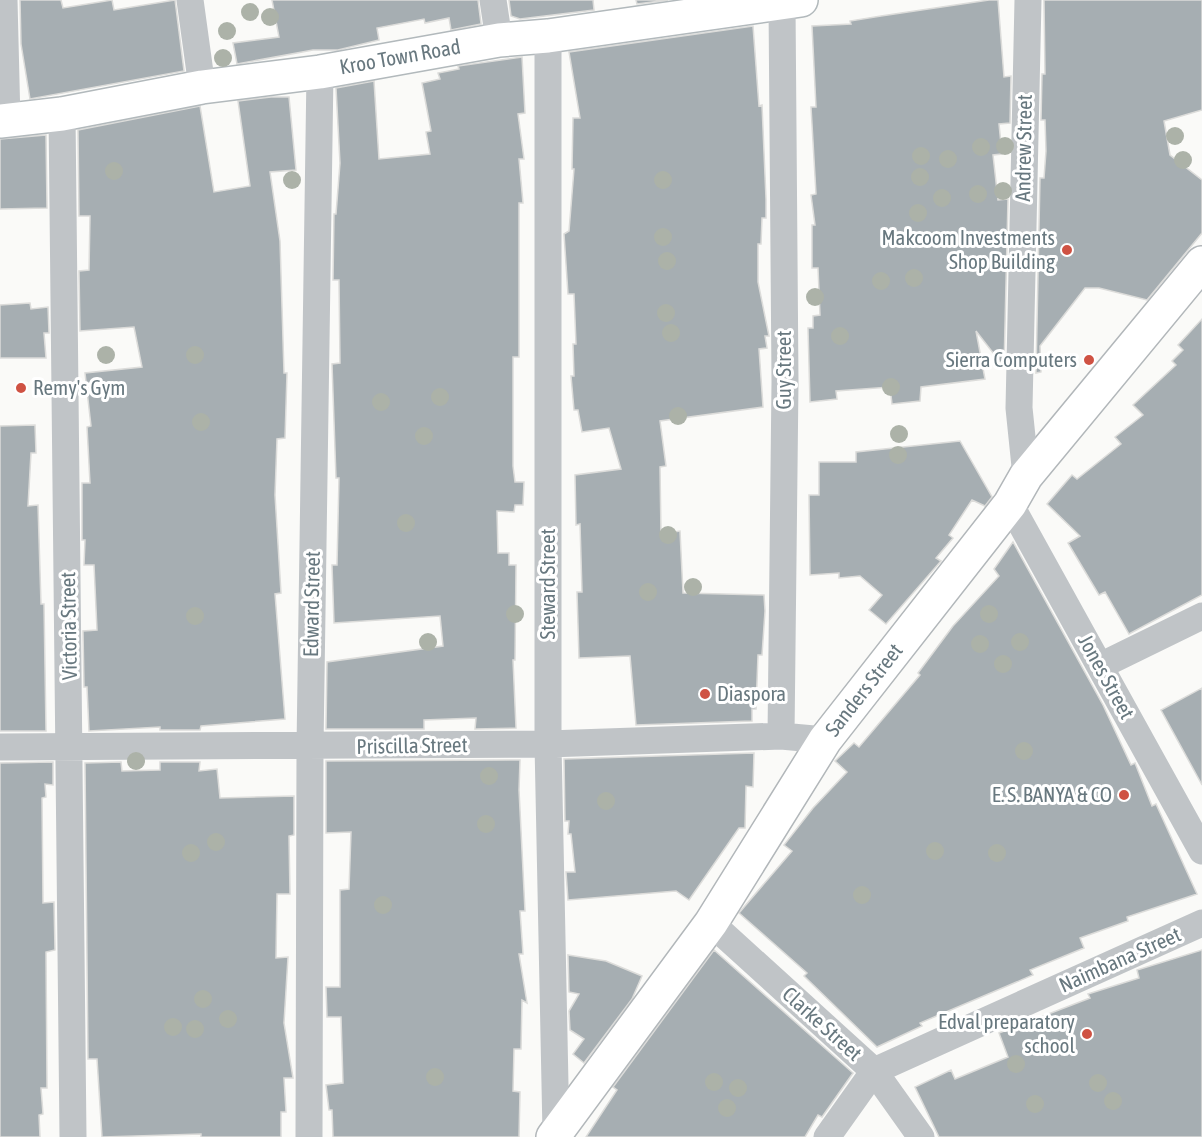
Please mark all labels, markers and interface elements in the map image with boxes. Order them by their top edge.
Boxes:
street label: Kroo Town Road [337,34,462,78]
street label: Andrew Street [1010,94,1036,202]
place label: Makcoom Investments Shop Building [882,225,1055,273]
marker: Makcoom Investments Shop Building [1060,243,1074,257]
street label: Guy Street [771,331,795,409]
place label: Sierra Computers [946,347,1077,371]
marker: Sierra Computers [1082,353,1096,367]
place label: Remy's Gym [33,375,125,399]
marker: Remy's Gym [14,381,28,395]
street label: Steward Street [535,528,559,640]
street label: Edward Street [298,551,324,657]
street label: Victoria Street [55,572,81,680]
street label: Jones Street [1074,630,1140,723]
street label: Sanders Street [820,638,907,740]
place label: Diaspora [717,681,786,705]
marker: Diaspora [698,687,712,701]
street label: Priscilla Street [356,732,468,758]
place label: E. S. BANYA & CO [992,782,1112,806]
marker: E. S. BANYA & CO [1117,788,1131,802]
street label: Naimbana Street [1055,922,1184,997]
street label: Clarke Street [778,981,867,1065]
place label: Edval preparatory school [938,1009,1075,1057]
marker: Edval preparatory school [1080,1027,1094,1041]

